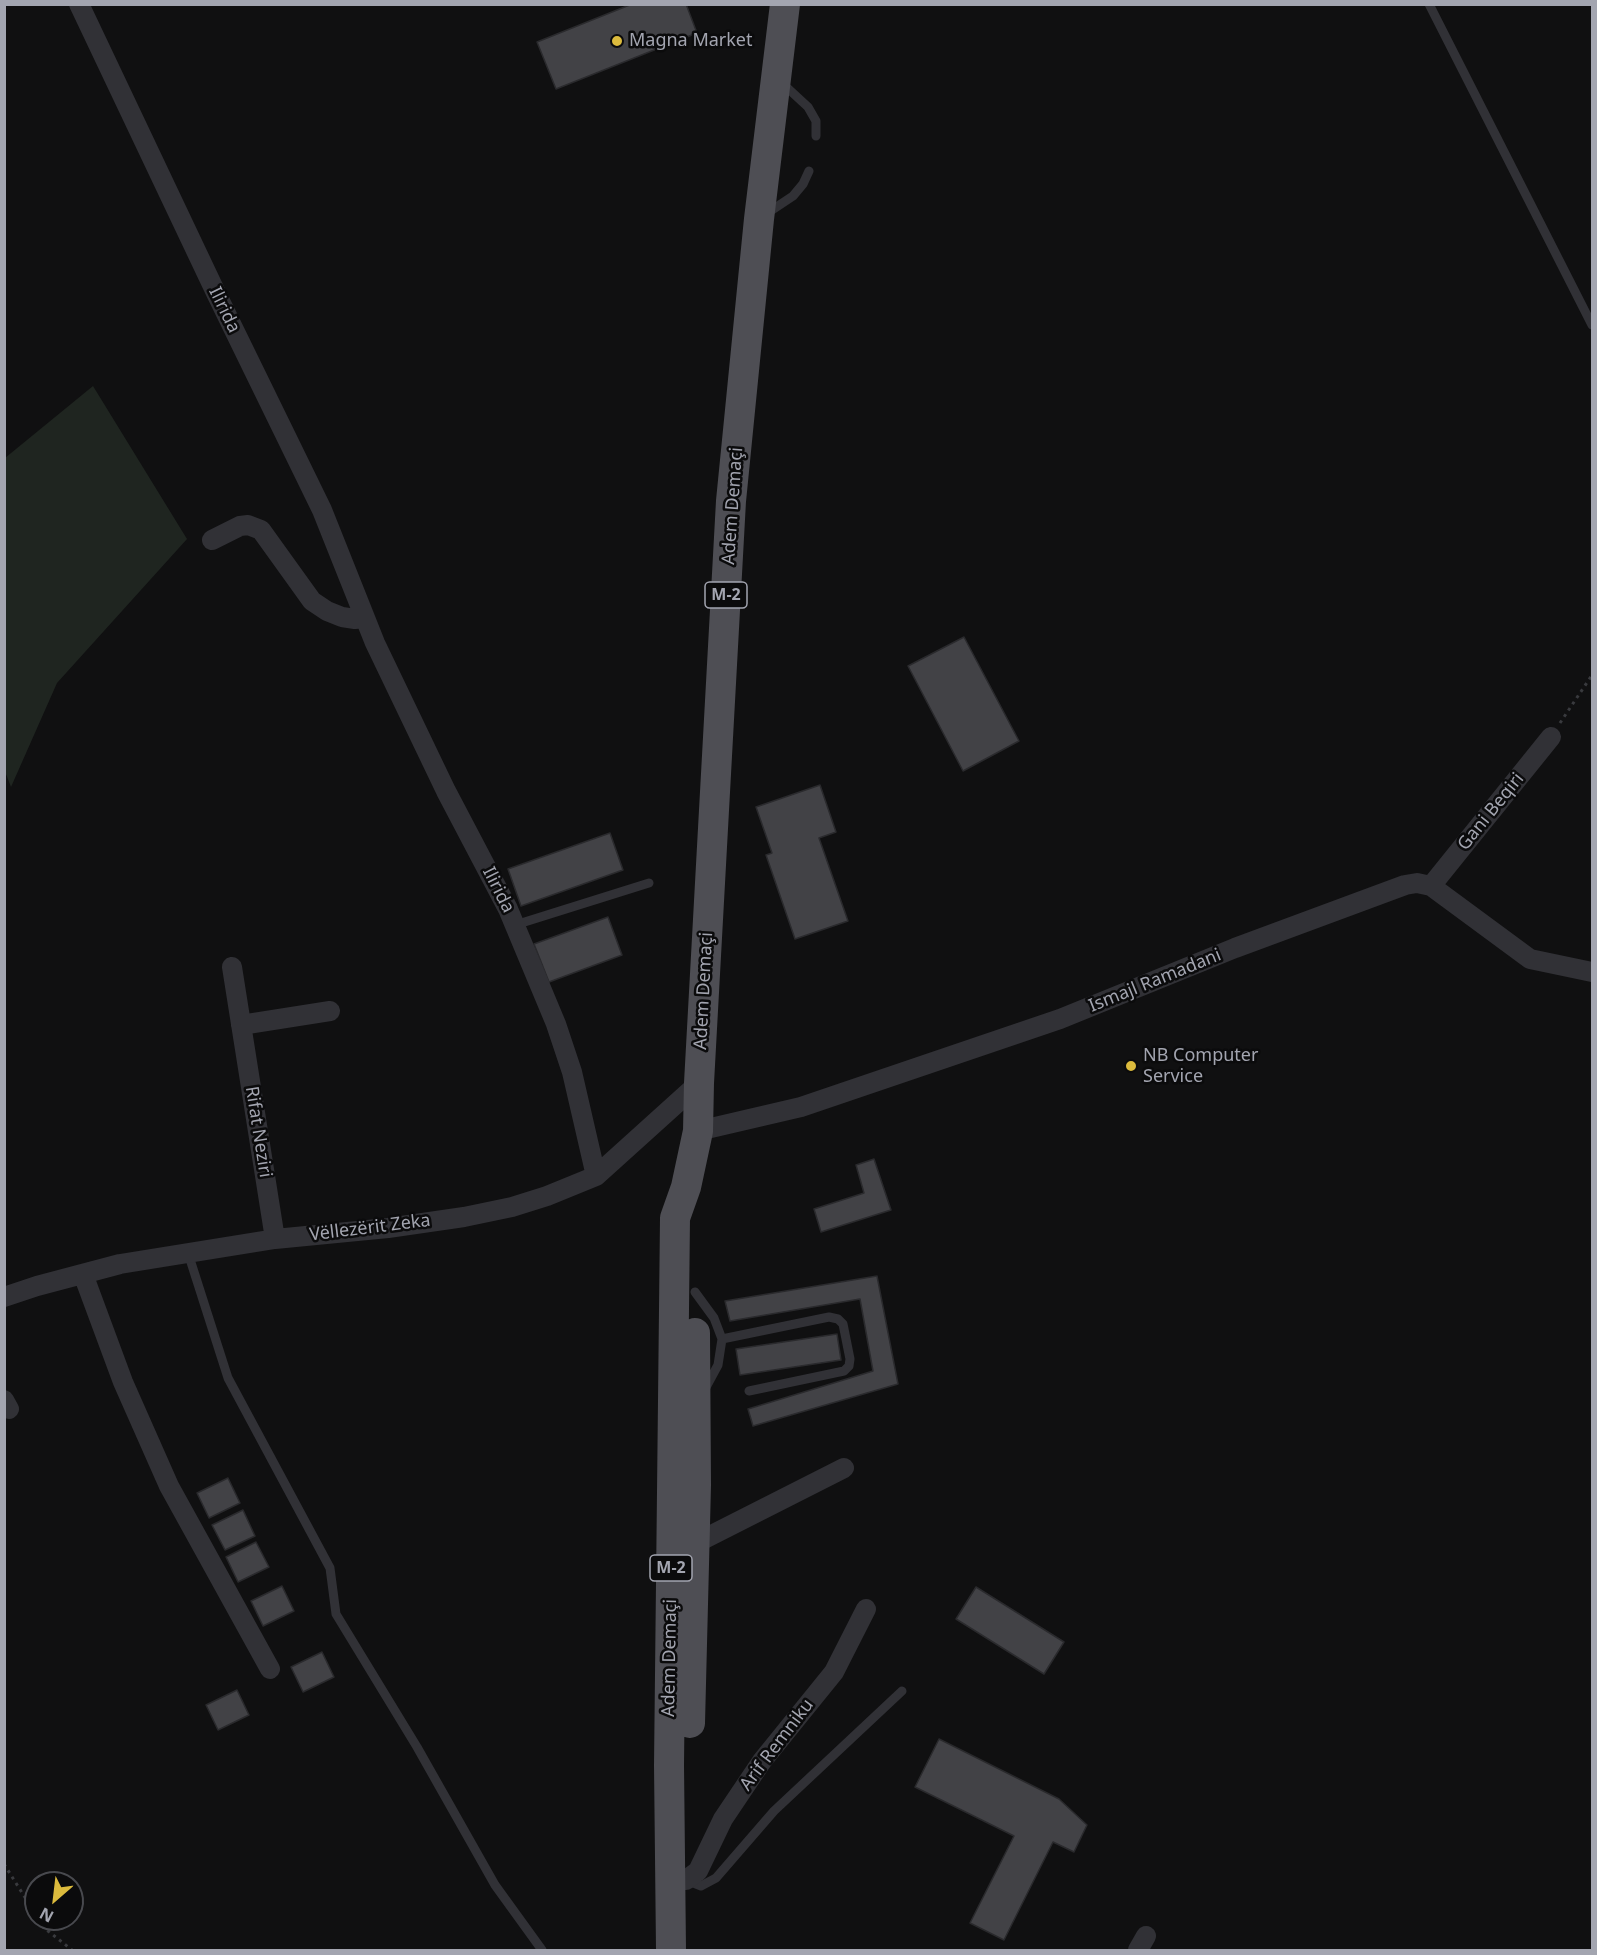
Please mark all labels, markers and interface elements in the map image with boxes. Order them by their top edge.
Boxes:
place label: Magna Market [629,30,753,52]
marker: Magna Market [610,34,624,48]
street label: Ilirida [204,283,244,337]
street label: Adem Demaçi [718,447,748,565]
road number: M-2 [705,582,747,608]
street label: Gani Beqiri [1453,769,1529,855]
street label: Ilirida [477,863,519,917]
street label: Adem Demaçi [690,932,718,1050]
street label: Ismajl Ramadani [1086,945,1224,1017]
place label: NB Computer Service [1143,1045,1258,1088]
marker: NB Computer Service [1124,1059,1138,1073]
street label: Rifat Neziri [240,1085,276,1179]
street label: Vëllezërit Zeka [308,1210,432,1246]
road number: M-2 [650,1555,692,1581]
street label: Adem Demaçi [658,1599,682,1717]
street label: Arif Remniku [736,1695,818,1795]
north arrow [24,1871,84,1931]
text: N [36,1902,57,1928]

